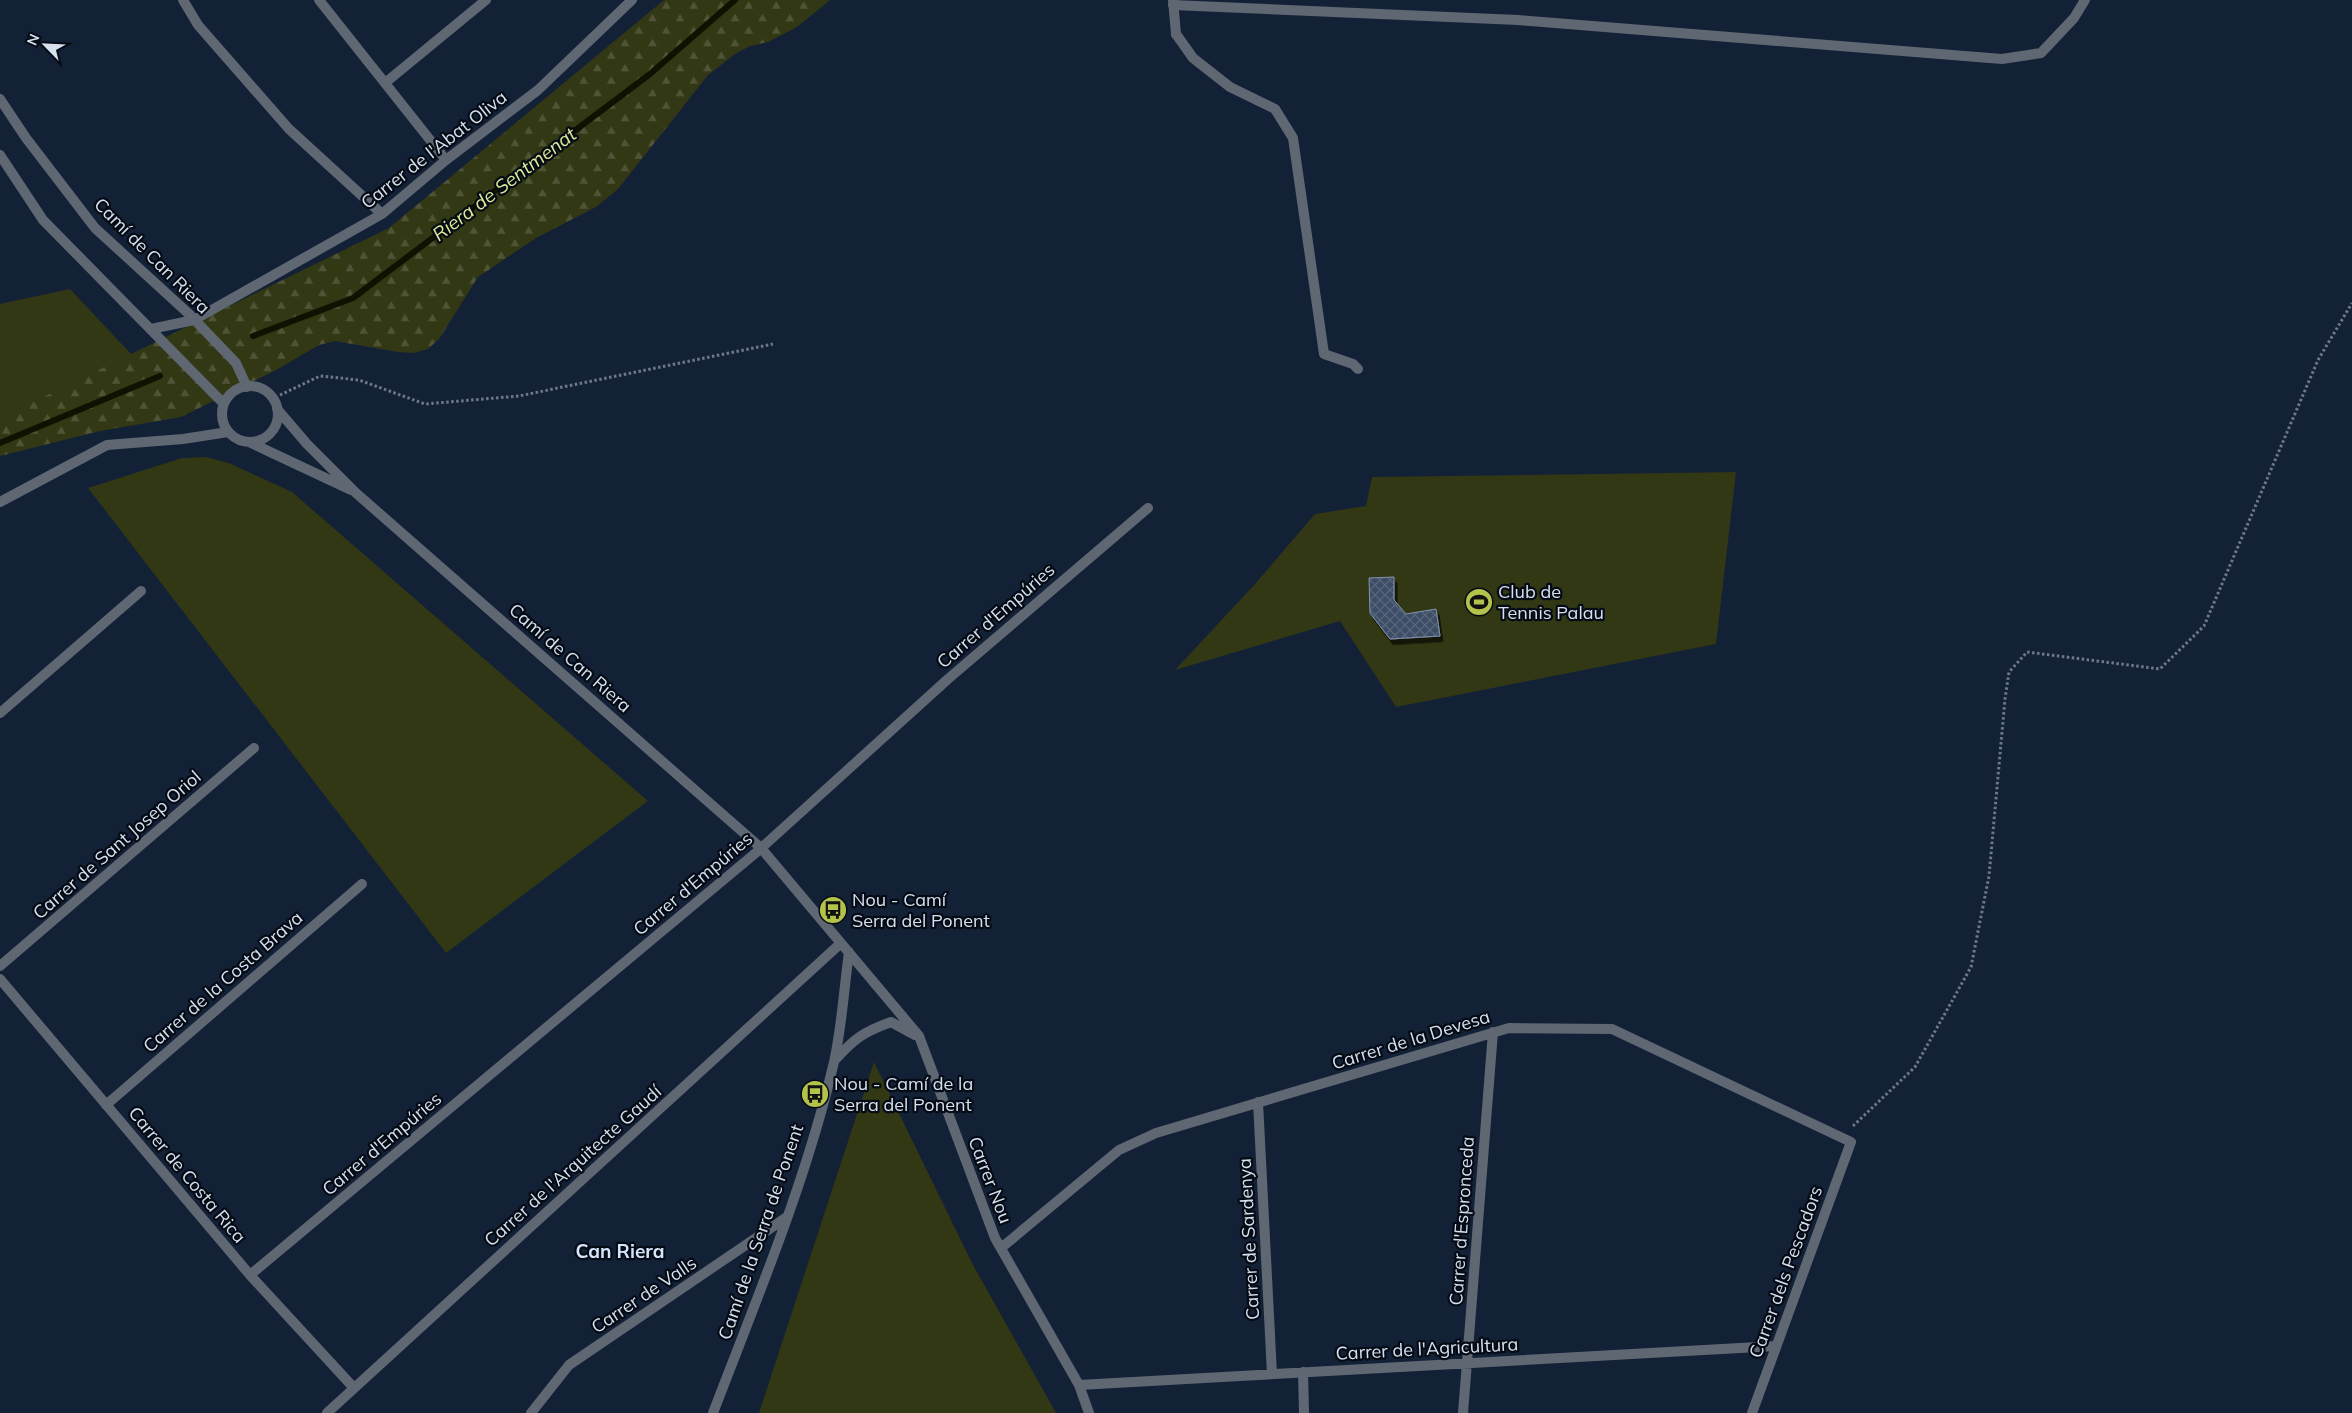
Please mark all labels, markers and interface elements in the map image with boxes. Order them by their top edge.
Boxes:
north arrow [20,20,70,70]
text: N [23,31,43,48]
street label: Carrer de l'Abat Oliva [356,85,511,214]
water label: Riera de Sentmenat [427,121,582,246]
street label: Camí de Can Riera [90,193,215,318]
street label: Carrer d'Empúries [932,558,1059,673]
place label: Club de Tennis Palau [1498,580,1604,624]
sports icon: Club de Tennis Palau [1464,587,1494,617]
street label: Camí de Can Riera [504,598,636,717]
street label: Carrer de Sant Josep Oriol [28,765,205,924]
street label: Carrer d'Empúries [628,827,757,940]
place label: Nou - Camí Serra del Ponent [852,888,990,932]
bus stop icon: Nou - Camí Serra del Ponent [818,895,848,925]
street label: Carrer de la Costa Brava [138,906,307,1057]
street label: Carrer de la Devesa [1329,1005,1493,1074]
place label: Nou - Camí de la Serra del Ponent [834,1072,973,1116]
street label: Carrer de l'Arquitecte Gaudí [479,1079,667,1251]
bus stop icon: Nou - Camí de la Serra del Ponent [800,1079,830,1109]
street label: Carrer d'Empúries [317,1087,446,1200]
street label: Carrer de Costa Rica [124,1102,251,1248]
street label: Camí de la Serra de Ponent [713,1121,808,1343]
street label: Carrer Nou [963,1133,1017,1226]
street label: Carrer d'Espronceda [1444,1136,1479,1306]
street label: Carrer de Sardenya [1233,1158,1264,1320]
street label: Carrer dels Pescadors [1744,1183,1827,1361]
district label: Can Riera [576,1239,664,1263]
street label: Carrer de Valls [587,1251,701,1338]
street label: Carrer de l'Agricultura [1335,1332,1519,1365]

